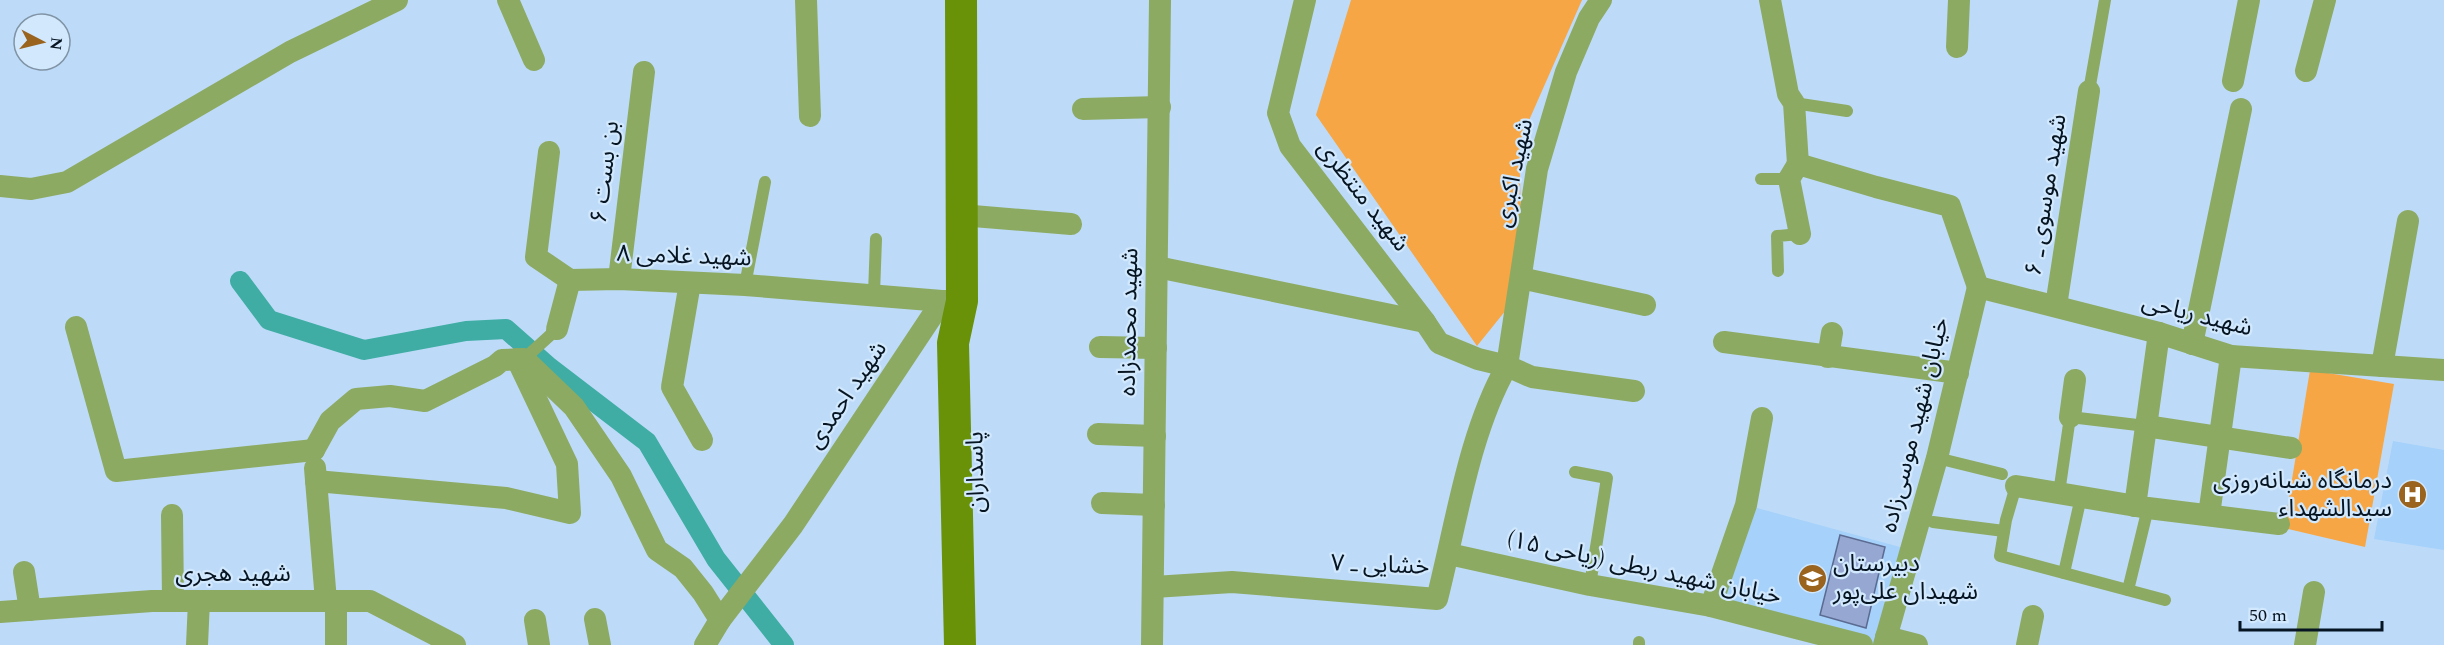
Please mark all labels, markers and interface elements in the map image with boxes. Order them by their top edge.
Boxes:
north arrow [12,12,72,72]
text: N [43,36,69,52]
street label: شهید موسوی ـ ۶ [2015,112,2077,278]
street label: شهید اکبری [1485,115,1543,231]
street label: بن بست ۶ [581,119,629,225]
street label: شهید منتظری [1308,132,1418,260]
street label: ۸ شهید غلامی [616,236,752,276]
street label: شهید محمدزاده [1110,248,1148,396]
street label: شهید ریاحی [2138,284,2256,346]
street label: خیابان شهید موسی‌زاده [1871,314,1959,536]
street label: شهید احمدی [798,334,896,456]
street label: پاسداران [957,431,995,513]
place label: درمانگاه شبانه‌روزی سیدالشهداء [2213,463,2392,527]
hospital icon: درمانگاه شبانه‌روزی سیدالشهداء [2397,479,2429,511]
street label: خیابان شهید ربطی (ریاحی ۱۵) [1504,521,1784,615]
street label: خشایی ـ ۷ [1330,545,1430,585]
place label: دبیرستان شهیدان علی‌پور [1832,546,1978,610]
street label: شهید هجری [175,556,291,592]
school or university icon: دبیرستان شهیدان علی‌پور [1796,562,1828,594]
scale bar [2240,594,2382,632]
text: 50 m [2249,602,2287,629]

